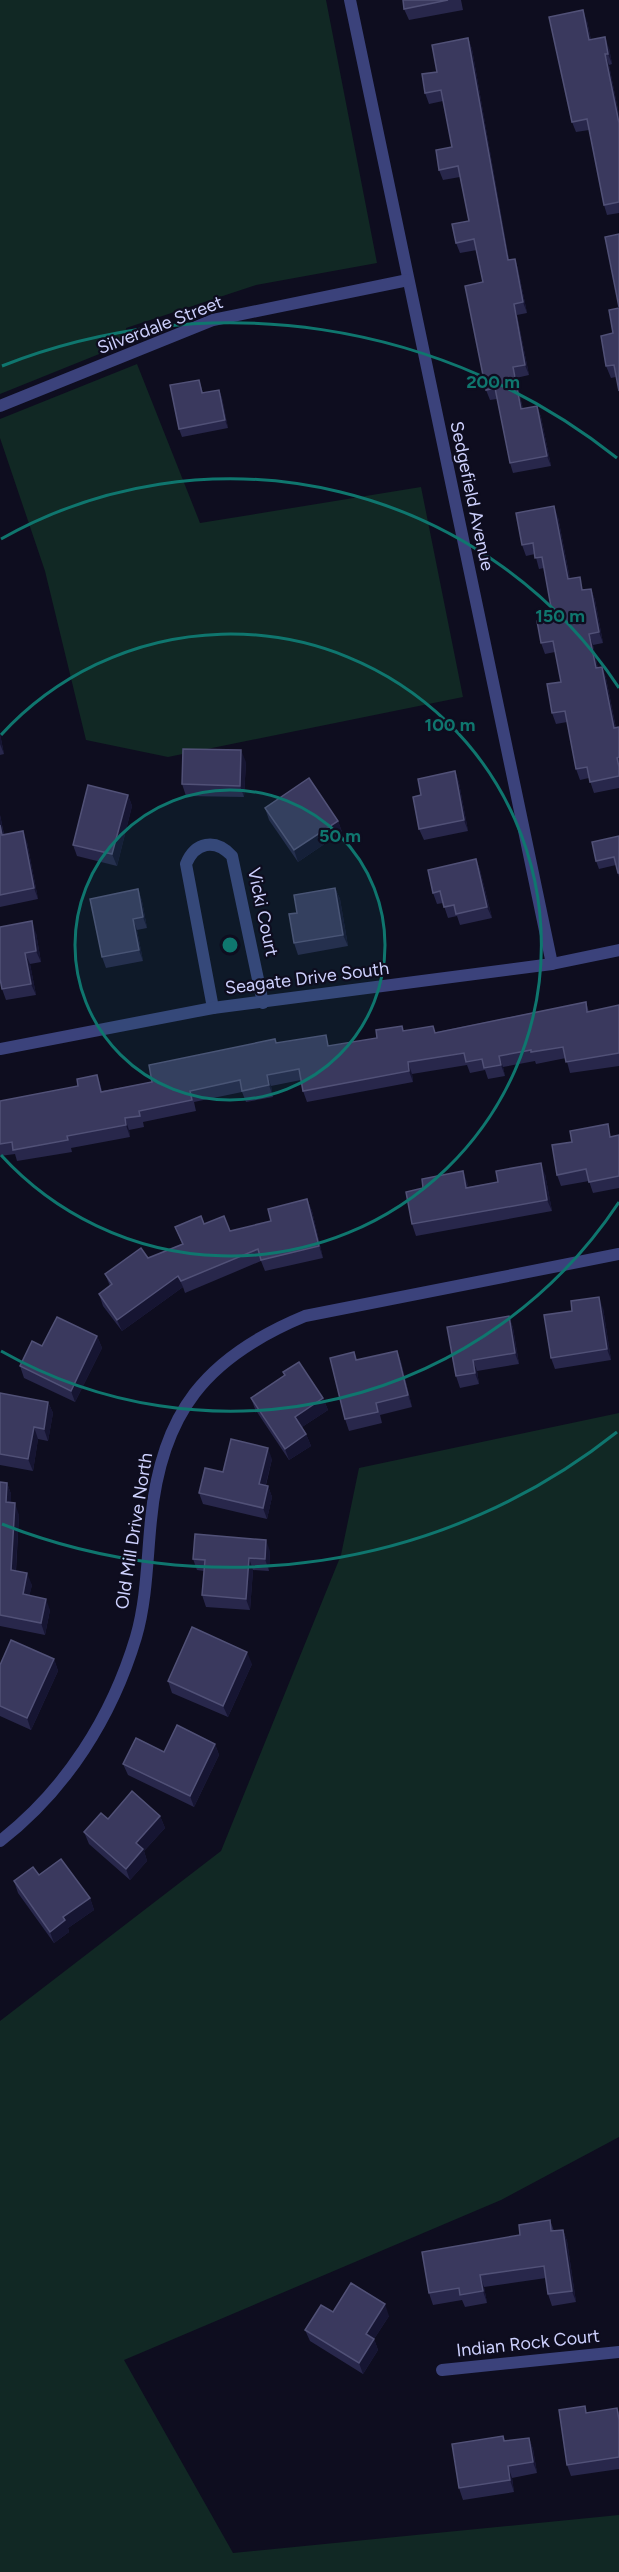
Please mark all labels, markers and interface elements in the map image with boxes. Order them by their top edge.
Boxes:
street label: Silverdale Street [94,291,226,359]
text: 200 m [466,371,520,393]
street label: Sedgefield Avenue [445,419,499,573]
text: 150 m [535,605,585,627]
text: 100 m [425,714,475,736]
text: 50 m [319,825,361,847]
street label: Vicki Court [243,866,283,959]
centre of rings [220,935,240,955]
street label: Seagate Drive South [224,957,390,999]
street label: Old Mill Drive North [111,1451,157,1611]
street label: Indian Rock Court [455,2324,601,2361]

